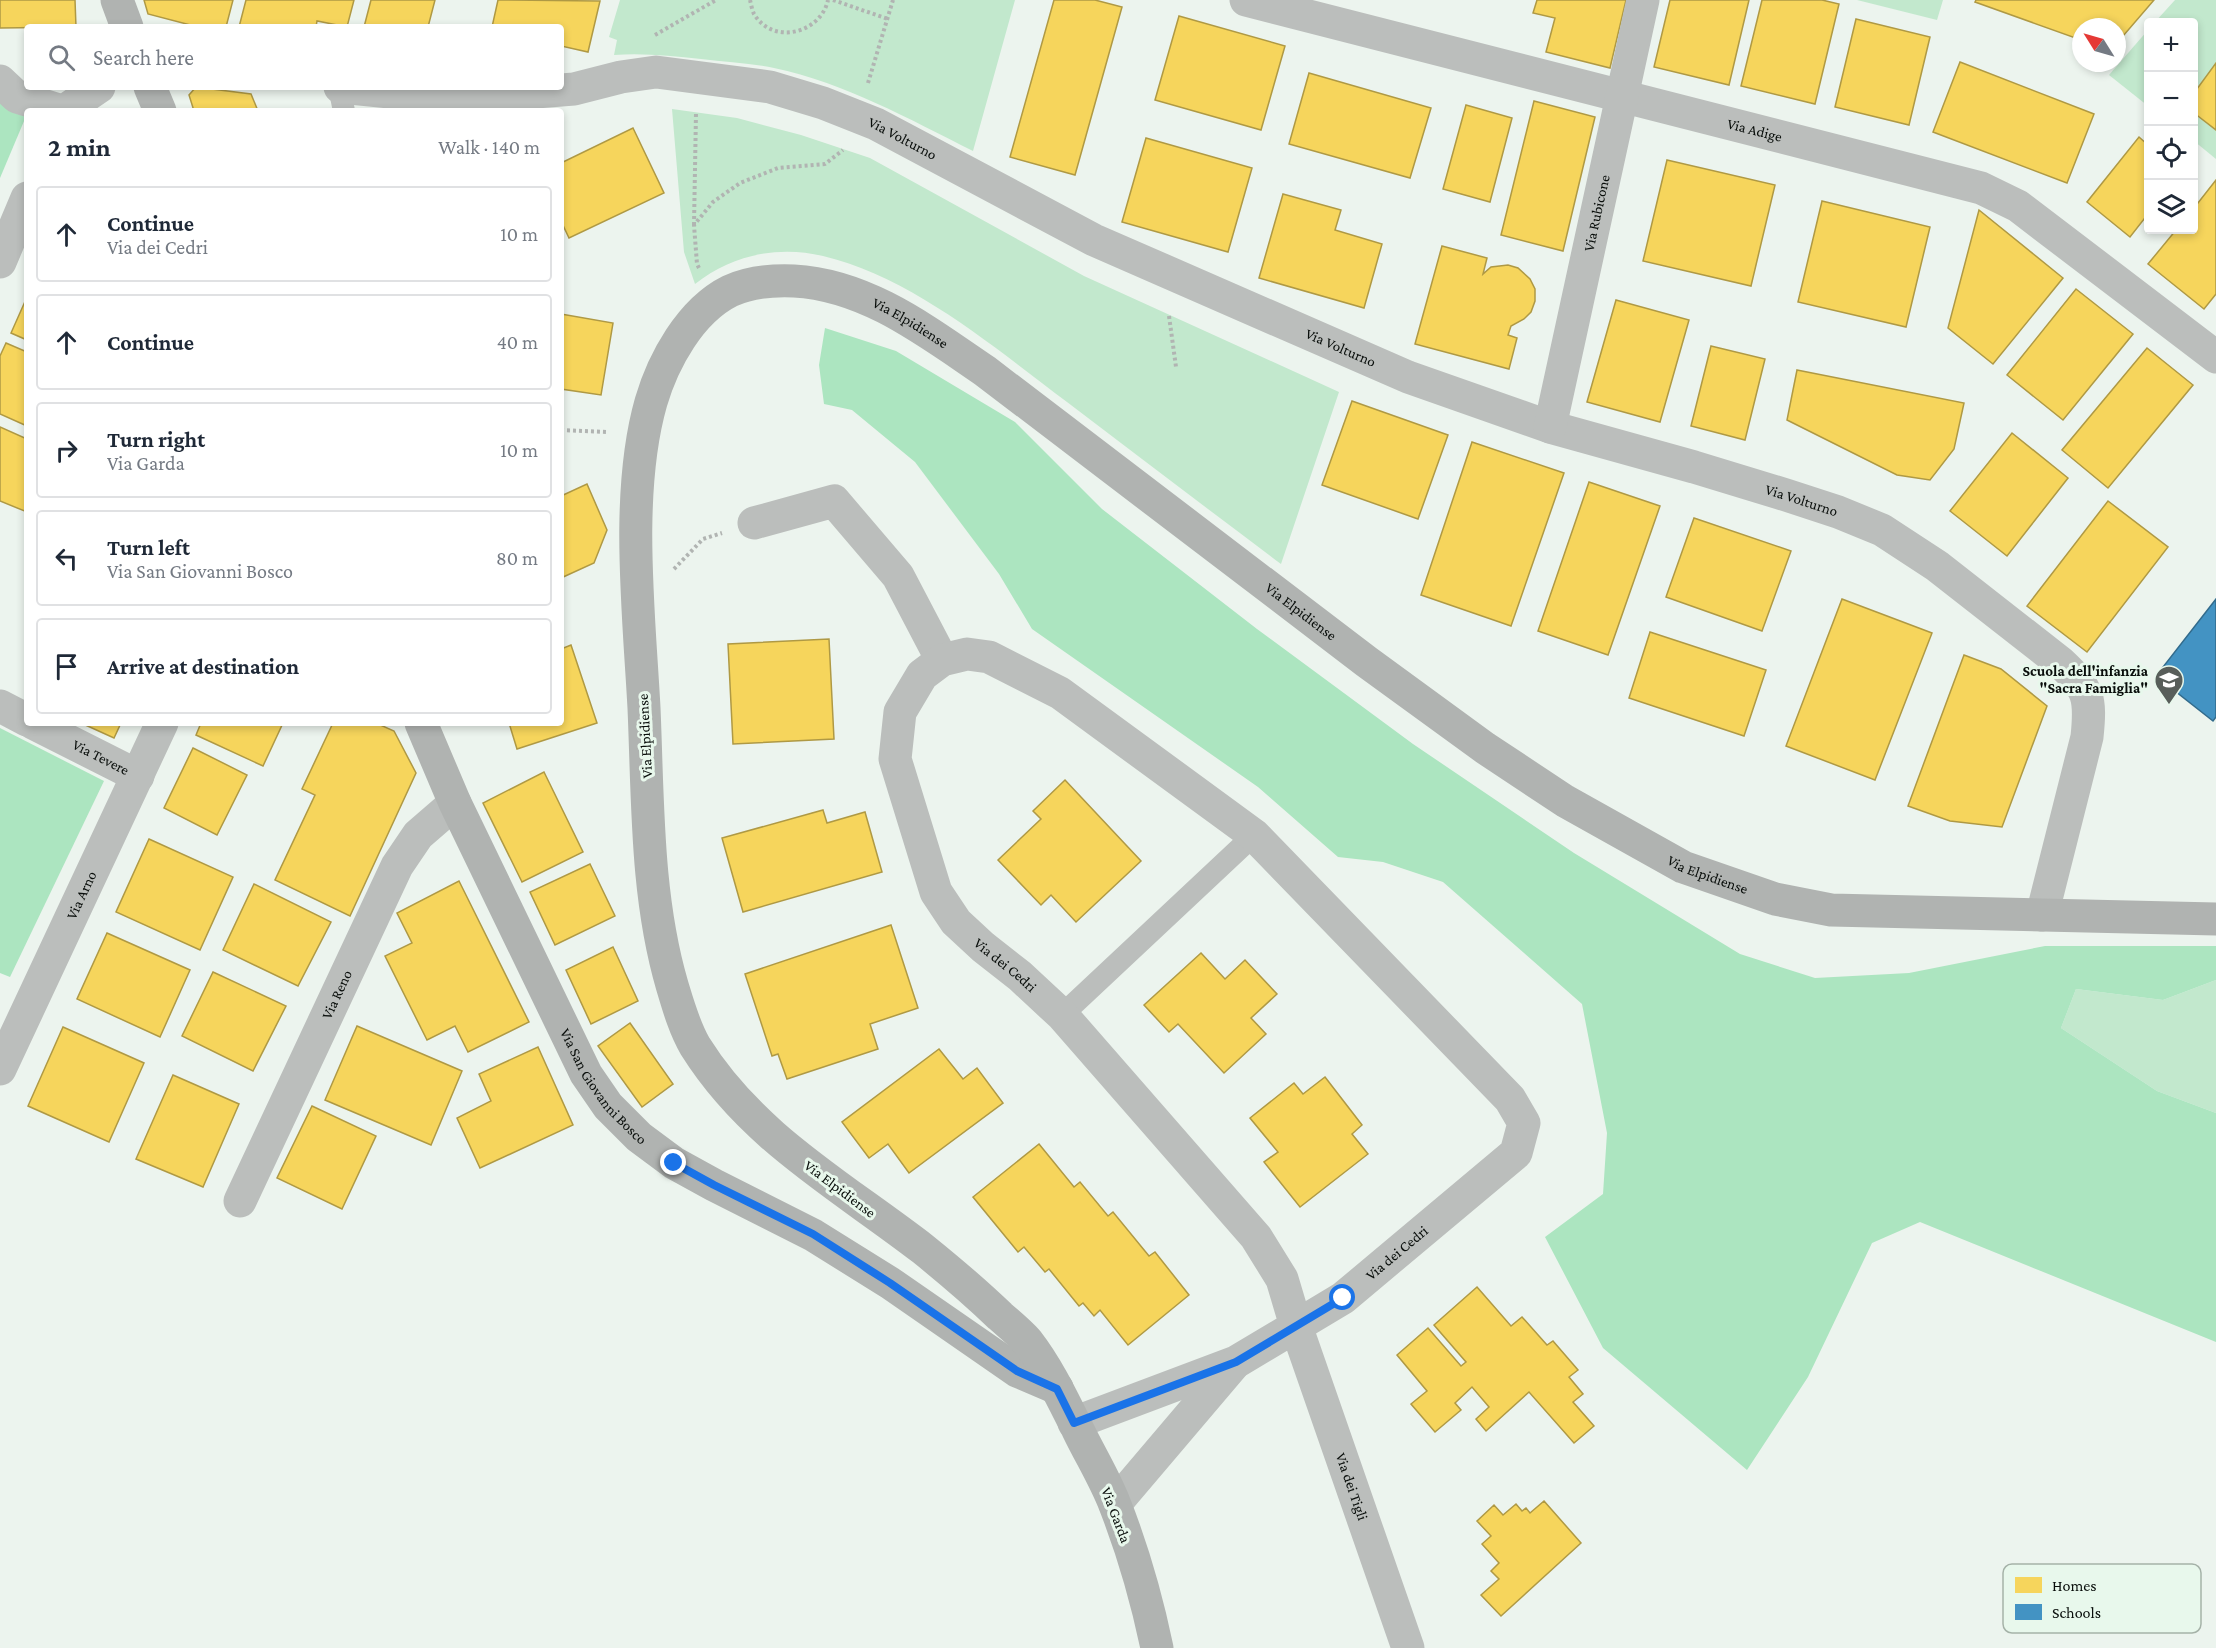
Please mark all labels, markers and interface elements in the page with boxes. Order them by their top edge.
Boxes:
north arrow [2072,18,2126,72]
map controls [2144,18,2198,234]
button: + [2144,18,2198,72]
search box [24,24,564,90]
icon: search [45,41,78,74]
text: Search here [93,45,194,70]
button: − [2144,72,2198,126]
street label: Via Volturno [866,114,939,163]
street label: Via Adige [1725,115,1784,145]
button: locate [2144,126,2198,180]
text: 2 min [48,133,111,162]
text: Walk · 140 m [438,136,540,158]
street label: Via Rubicone [1580,173,1613,253]
button: layers [2144,180,2198,234]
text: Continue [107,211,194,236]
icon: ahead [50,218,83,251]
text: 10 m [500,223,538,245]
text: Via dei Cedri [107,236,208,258]
street label: Via Elpidiense [870,295,951,352]
street label: Via Volturno [1303,325,1378,370]
icon: ahead [50,326,83,359]
text: Continue [107,330,194,355]
text: 40 m [497,331,538,353]
text: Turn right [107,427,205,452]
icon: right [50,434,83,467]
text: 10 m [500,439,538,461]
text: Via Garda [107,452,185,474]
street label: Via Volturno [1763,481,1840,519]
text: Turn left [107,535,190,560]
icon: left [50,542,83,575]
text: 80 m [496,547,538,569]
text: Via San Giovanni Bosco [107,560,293,582]
street label: Via Elpidiense [1262,580,1340,644]
icon: arrive [50,650,83,683]
text: Arrive at destination [107,654,299,679]
place label: Scuola dell'infanzia "Sacra Famiglia" [2023,663,2149,696]
school or university icon: Scuola dell'infanzia "Sacra Famiglia" [2153,664,2185,706]
street label: Via Elpidiense [635,693,656,779]
street label: Via Tevere [70,736,132,778]
street label: Via Elpidiense [1664,852,1750,897]
street label: Via Arno [63,868,100,922]
street label: Via dei Cedri [971,935,1040,995]
street label: Via Reno [318,967,355,1022]
street label: Via San Giovanni Bosco [557,1026,650,1148]
route end [660,1149,686,1175]
street label: Via Elpidiense [801,1157,879,1222]
street label: Via dei Cedri [1363,1222,1431,1283]
route start [1329,1284,1355,1310]
street label: Via dei Tigli [1333,1451,1371,1523]
street label: Via Garda [1098,1485,1134,1545]
legend [2003,1564,2201,1633]
text: Homes [2052,1577,2097,1594]
text: Schools [2052,1604,2101,1621]

